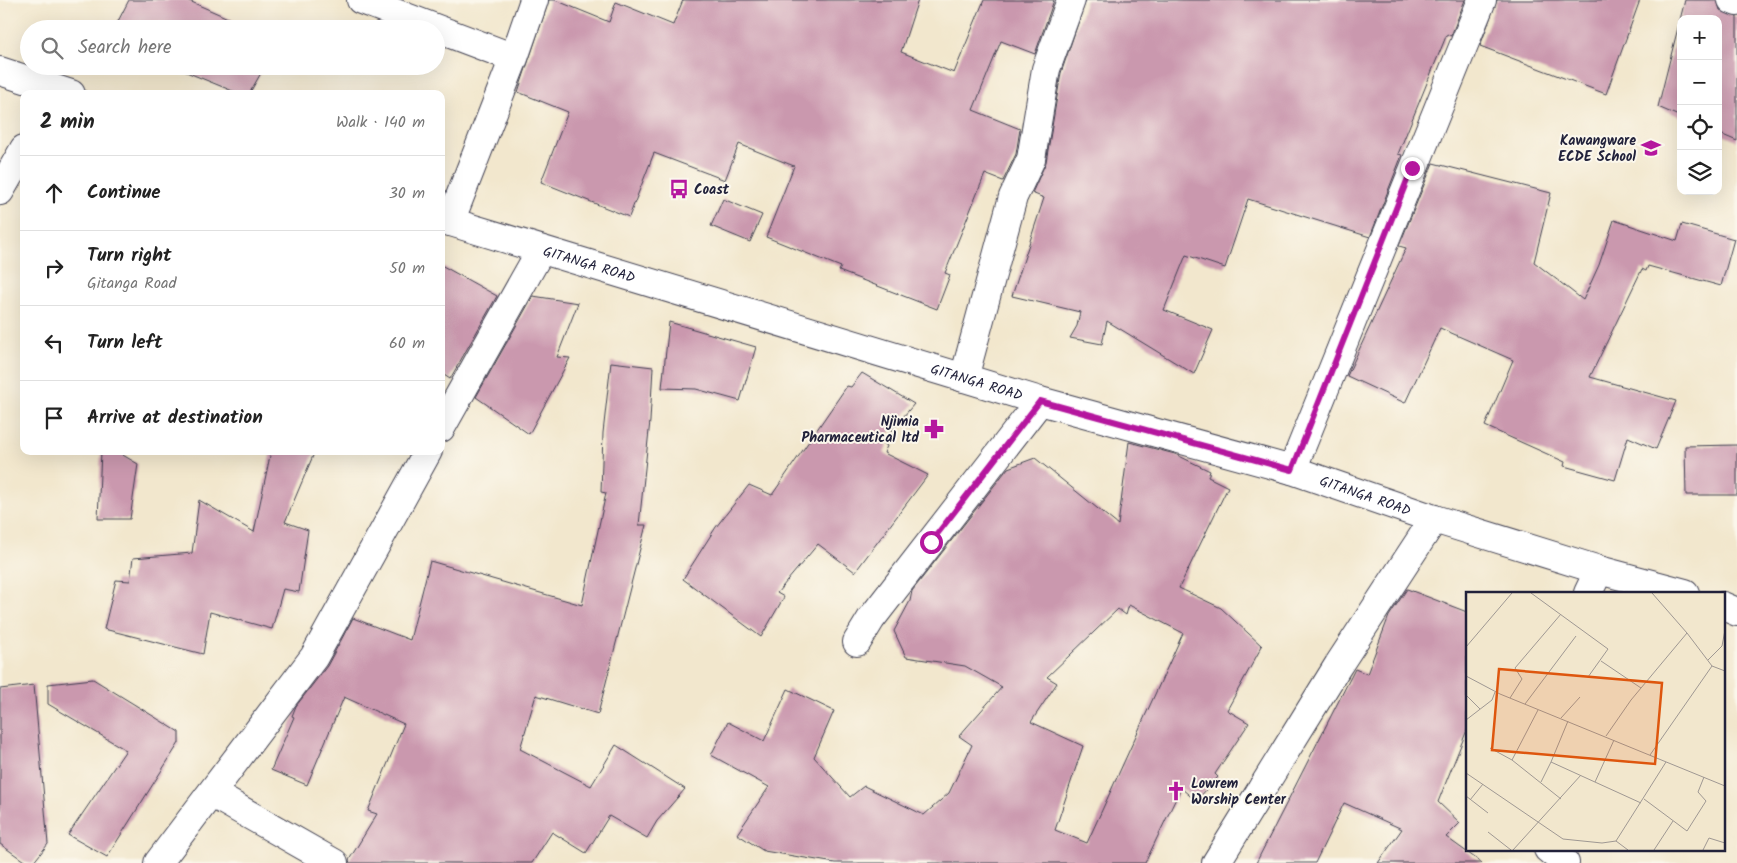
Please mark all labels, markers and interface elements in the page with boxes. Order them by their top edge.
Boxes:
map controls [1677,15,1722,195]
button: + [1677,15,1722,60]
search box [20,20,445,75]
text: Search here [78,33,172,63]
icon: search [38,34,66,62]
button: − [1677,60,1722,105]
button: locate [1677,105,1722,150]
text: 2 min [40,106,95,139]
text: Walk · 140 m [336,110,425,135]
place label: Kawangware ECDE School [1558,130,1636,168]
school or university icon: Kawangware ECDE School [1640,137,1662,159]
button: layers [1677,150,1722,195]
route end [1401,157,1424,180]
text: Continue [87,178,160,208]
bus stop icon: Coast [668,178,690,200]
icon: ahead [40,179,68,207]
place label: Coast [694,179,730,201]
text: 30 m [389,181,425,206]
text: Turn right [87,241,172,271]
street label: GITANGA ROAD [540,241,638,289]
icon: right [40,254,68,282]
text: 50 m [389,256,425,281]
text: Gitanga Road [87,271,176,296]
text: Turn left [87,328,162,358]
icon: left [40,329,68,357]
text: 60 m [389,331,425,356]
street label: GITANGA ROAD [928,358,1025,407]
text: Arrive at destination [87,403,263,433]
icon: arrive [40,404,68,432]
place label: Njimia Pharmaceutical ltd [801,411,919,449]
pharmacy icon: Njimia Pharmaceutical ltd [923,418,945,440]
street label: GITANGA ROAD [1316,470,1414,522]
route start [920,531,943,554]
inset map [1466,592,1724,850]
place label: Lowrem Worship Center [1191,773,1287,811]
church icon: Lowrem Worship Center [1165,780,1187,802]

